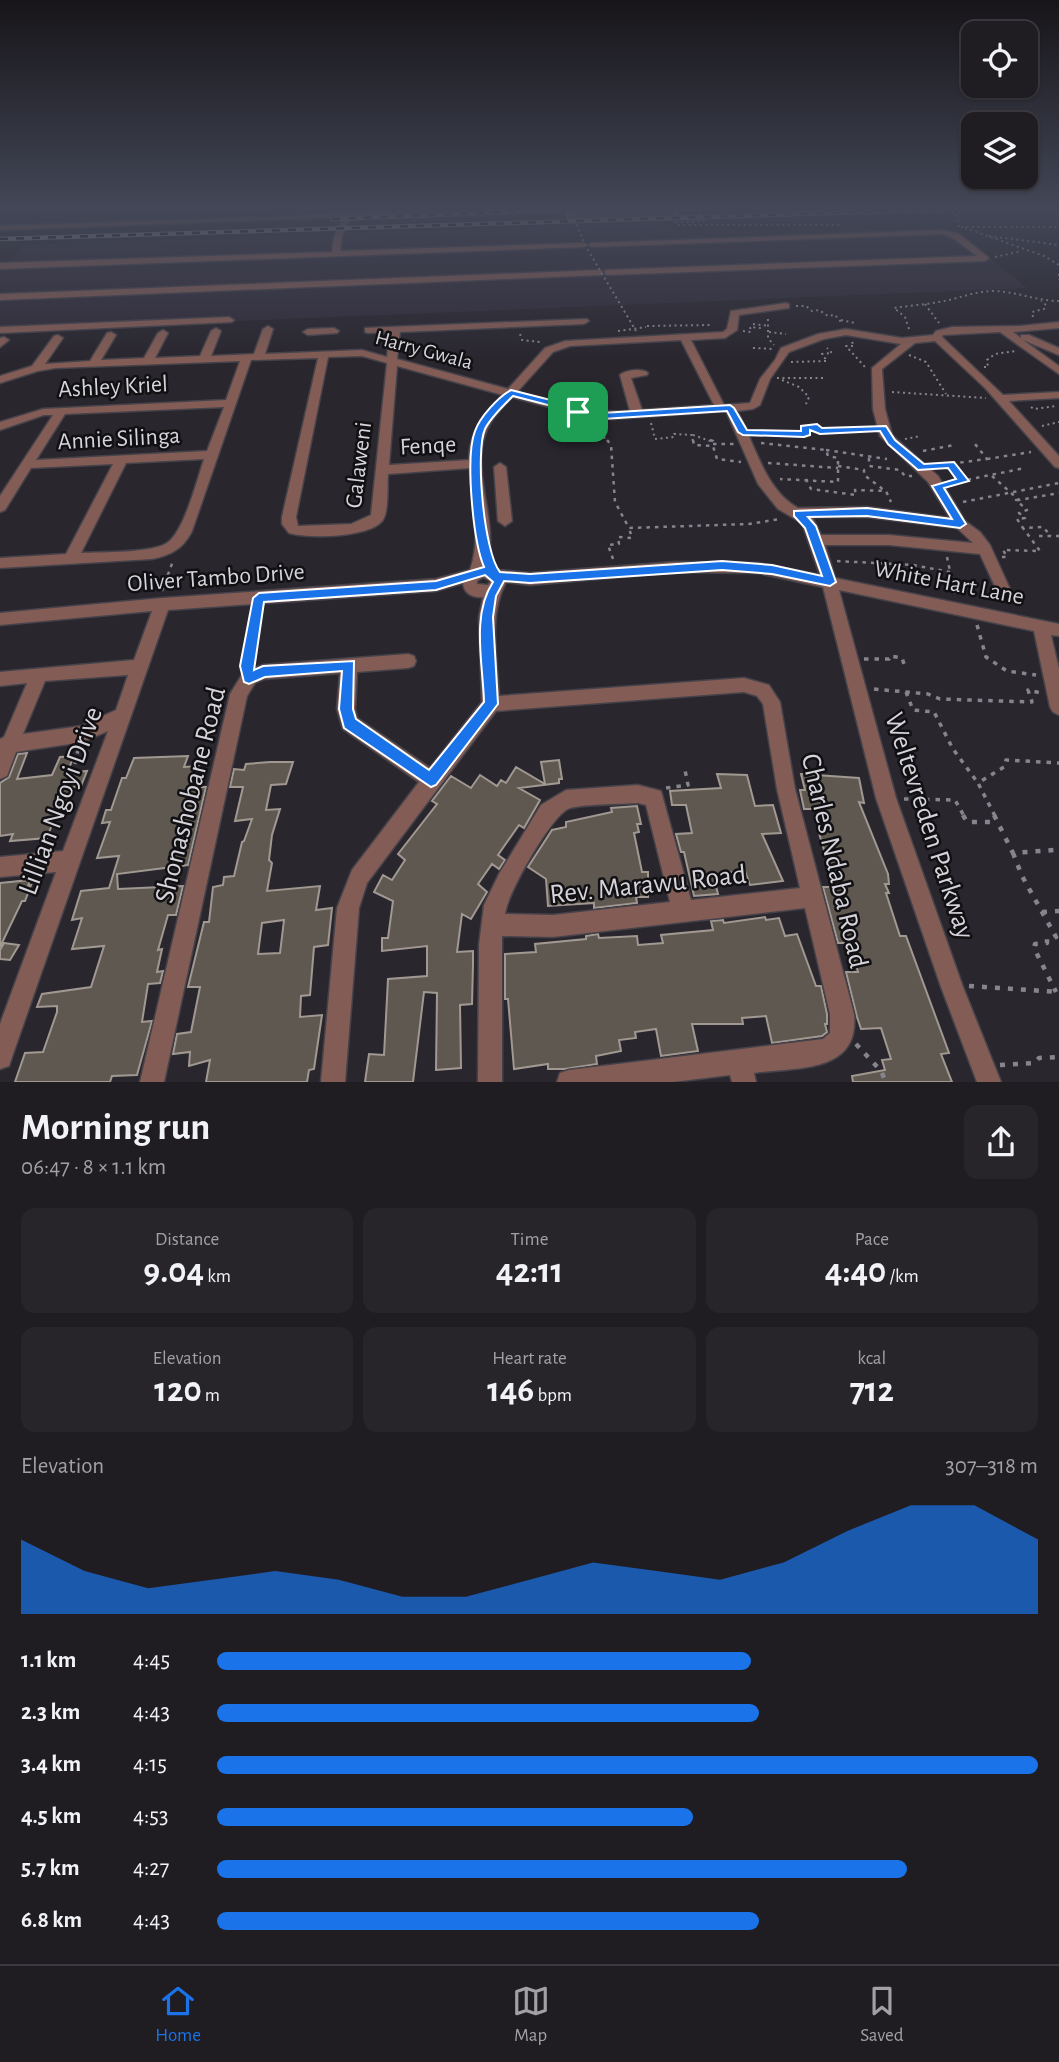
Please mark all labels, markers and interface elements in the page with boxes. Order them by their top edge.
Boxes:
map controls [961,21,1038,189]
button: locate [961,21,1038,98]
button: layers [961,112,1038,189]
street label: Harry Gwala [373,327,475,373]
street label: Ashley Kriel [58,372,168,402]
pin [548,382,608,442]
icon: arrive [559,393,597,431]
street label: Galaweni [342,420,376,510]
street label: Annie Silinga [57,424,181,454]
street label: Fenqe [399,433,457,459]
street label: White Hart Lane [872,557,1026,609]
street label: Oliver Tambo Drive [126,560,306,596]
street label: Shonashobane Road [151,684,231,906]
street label: Lillian Ngoyi Drive [14,703,108,899]
street label: Weltevreden Parkway [879,709,979,943]
street label: Charles Ndaba Road [796,751,872,971]
street label: Rev. Marawu Road [548,861,748,909]
button: share [964,1105,1038,1179]
text: Morning run [21,1109,210,1147]
text: 06:47 · 8 × 1.1 km [21,1156,166,1179]
text: Distance [155,1230,219,1249]
text: Time [511,1230,548,1249]
text: Pace [855,1230,889,1249]
text: 9.04 [143,1254,204,1289]
text: 42:11 [496,1254,563,1289]
text: 4:40 [825,1254,886,1289]
text: km [204,1267,231,1286]
text: /km [886,1267,919,1286]
text: Elevation [153,1349,222,1368]
text: Heart rate [492,1349,567,1368]
text: kcal [857,1349,886,1368]
text: 120 [154,1373,202,1408]
text: 146 [487,1373,534,1408]
text: 712 [850,1373,894,1408]
text: m [202,1386,220,1405]
text: bpm [534,1386,572,1405]
text: Elevation [21,1455,104,1478]
text: 307–318 m [945,1455,1038,1478]
text: 1.1 km [21,1649,76,1672]
text: 4:45 [133,1649,170,1672]
text: 2.3 km [21,1701,80,1724]
text: 4:43 [133,1701,170,1724]
text: 3.4 km [21,1753,81,1776]
text: 4:15 [133,1753,167,1776]
text: 4.5 km [21,1805,81,1828]
text: 4:53 [133,1805,168,1828]
text: 5.7 km [21,1857,80,1880]
text: 4:27 [133,1857,169,1880]
text: 6.8 km [21,1909,82,1932]
text: 4:43 [133,1909,170,1932]
tab: Home [155,1982,201,2047]
tab: Map [512,1982,550,2047]
tab: Saved [860,1982,904,2047]

